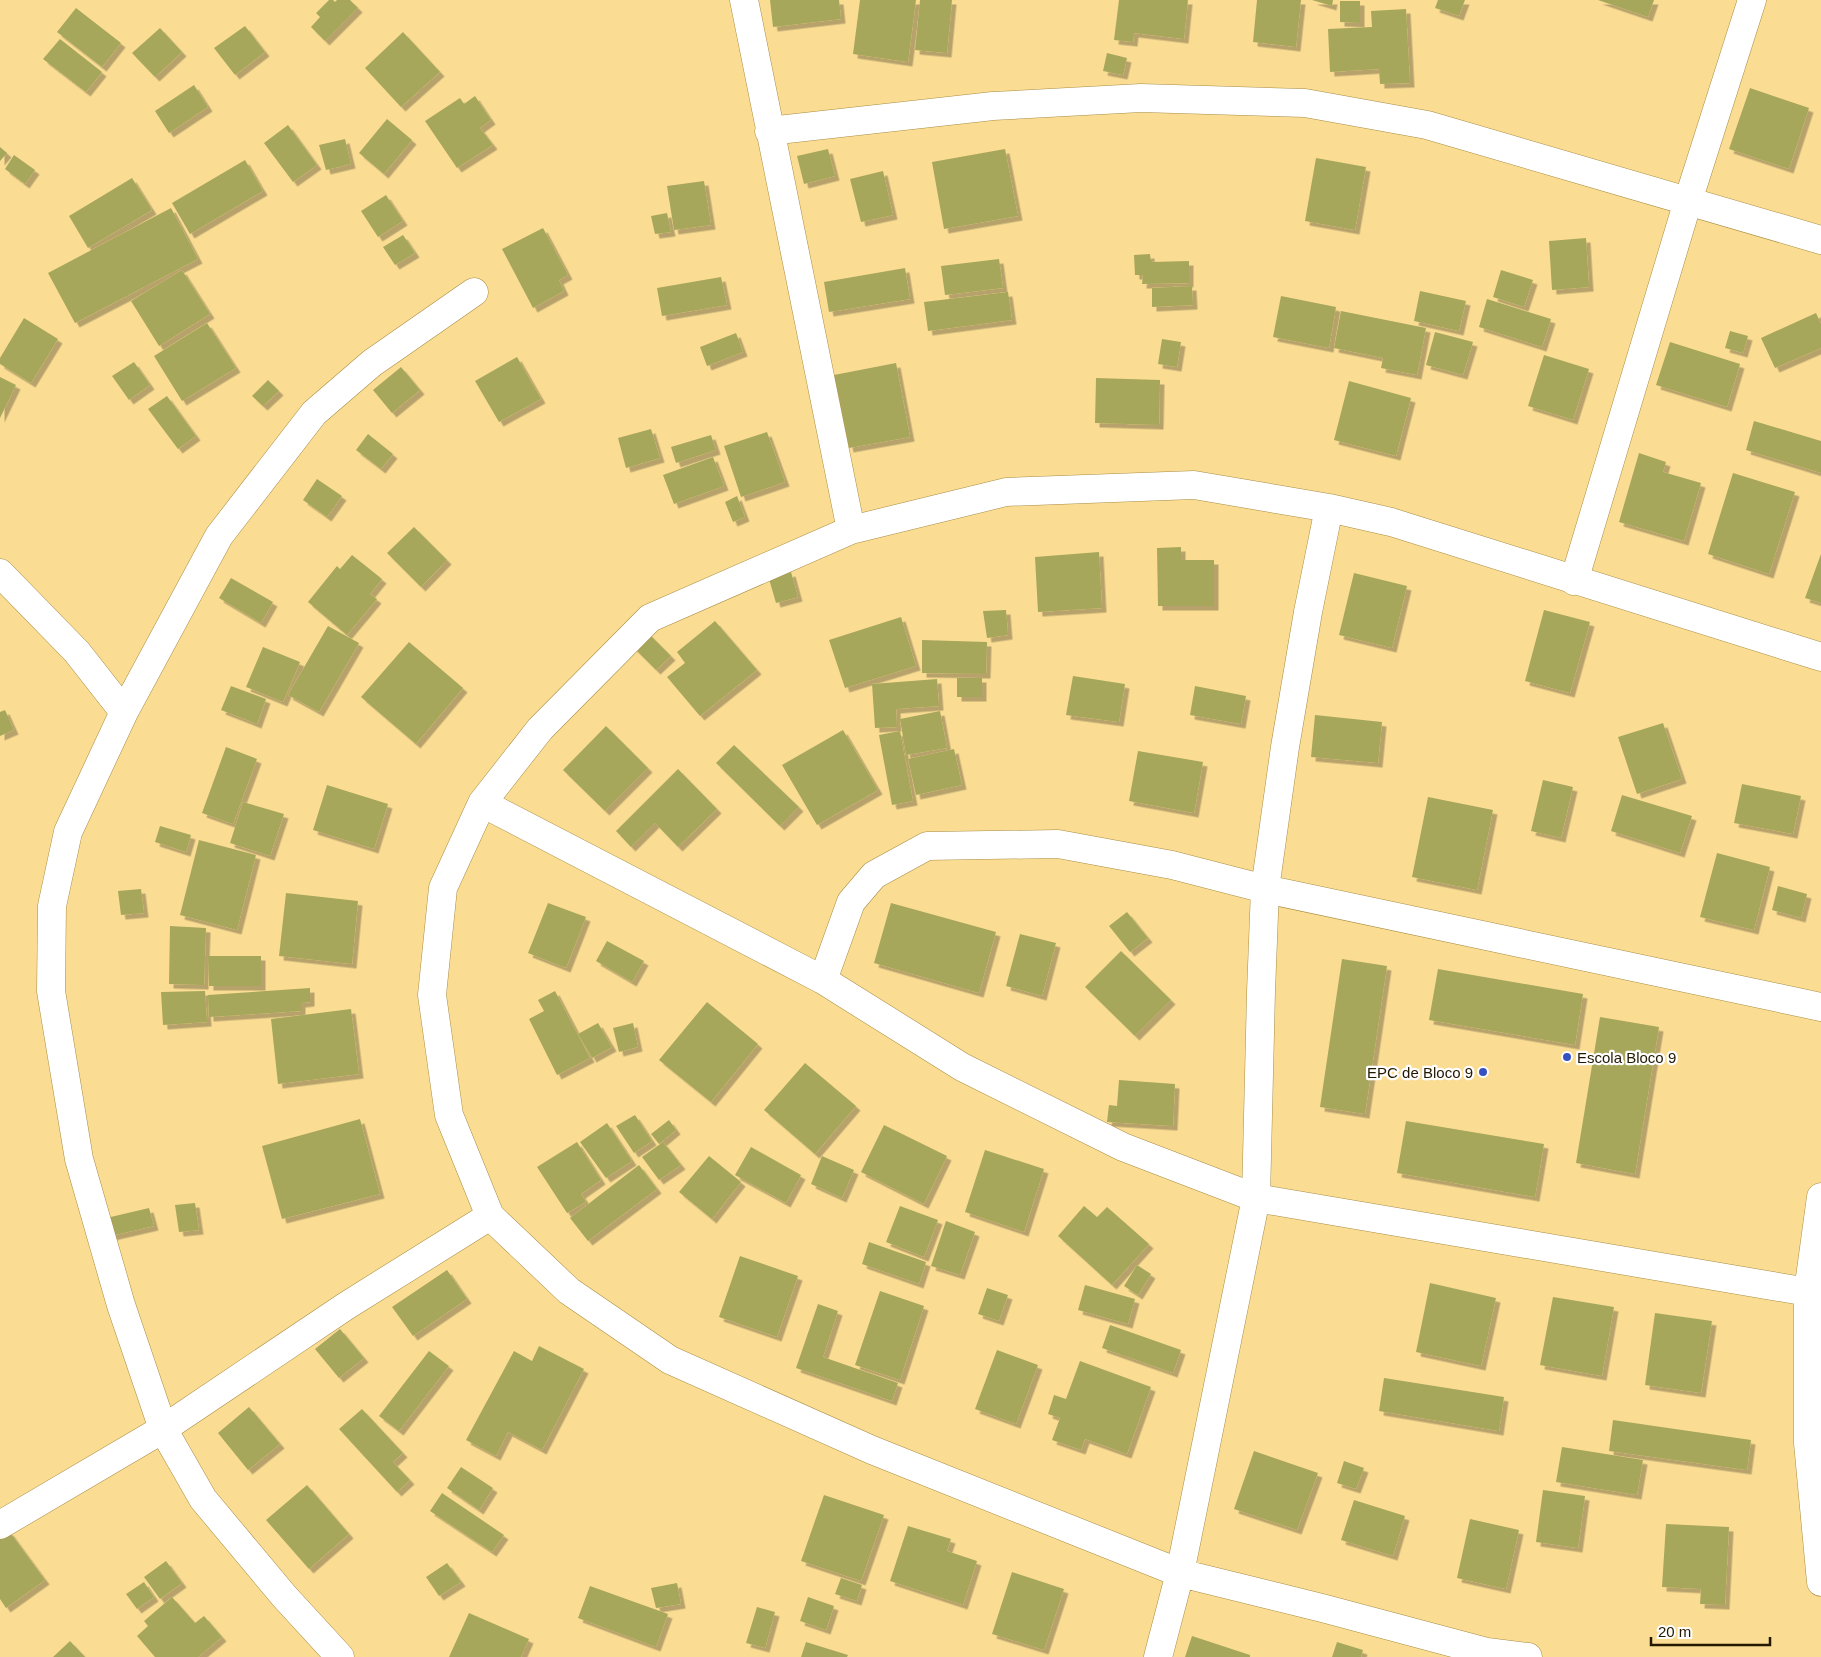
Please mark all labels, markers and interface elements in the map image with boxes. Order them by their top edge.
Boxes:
place label: Escola Bloco 9 [1577,1049,1676,1066]
marker: Escola Bloco 9 [1561,1051,1573,1063]
place label: EPC de Bloco 9 [1367,1064,1473,1081]
marker: EPC de Bloco 9 [1477,1066,1489,1078]
scale bar [1651,1614,1770,1646]
text: 20 m [1658,1623,1691,1640]

